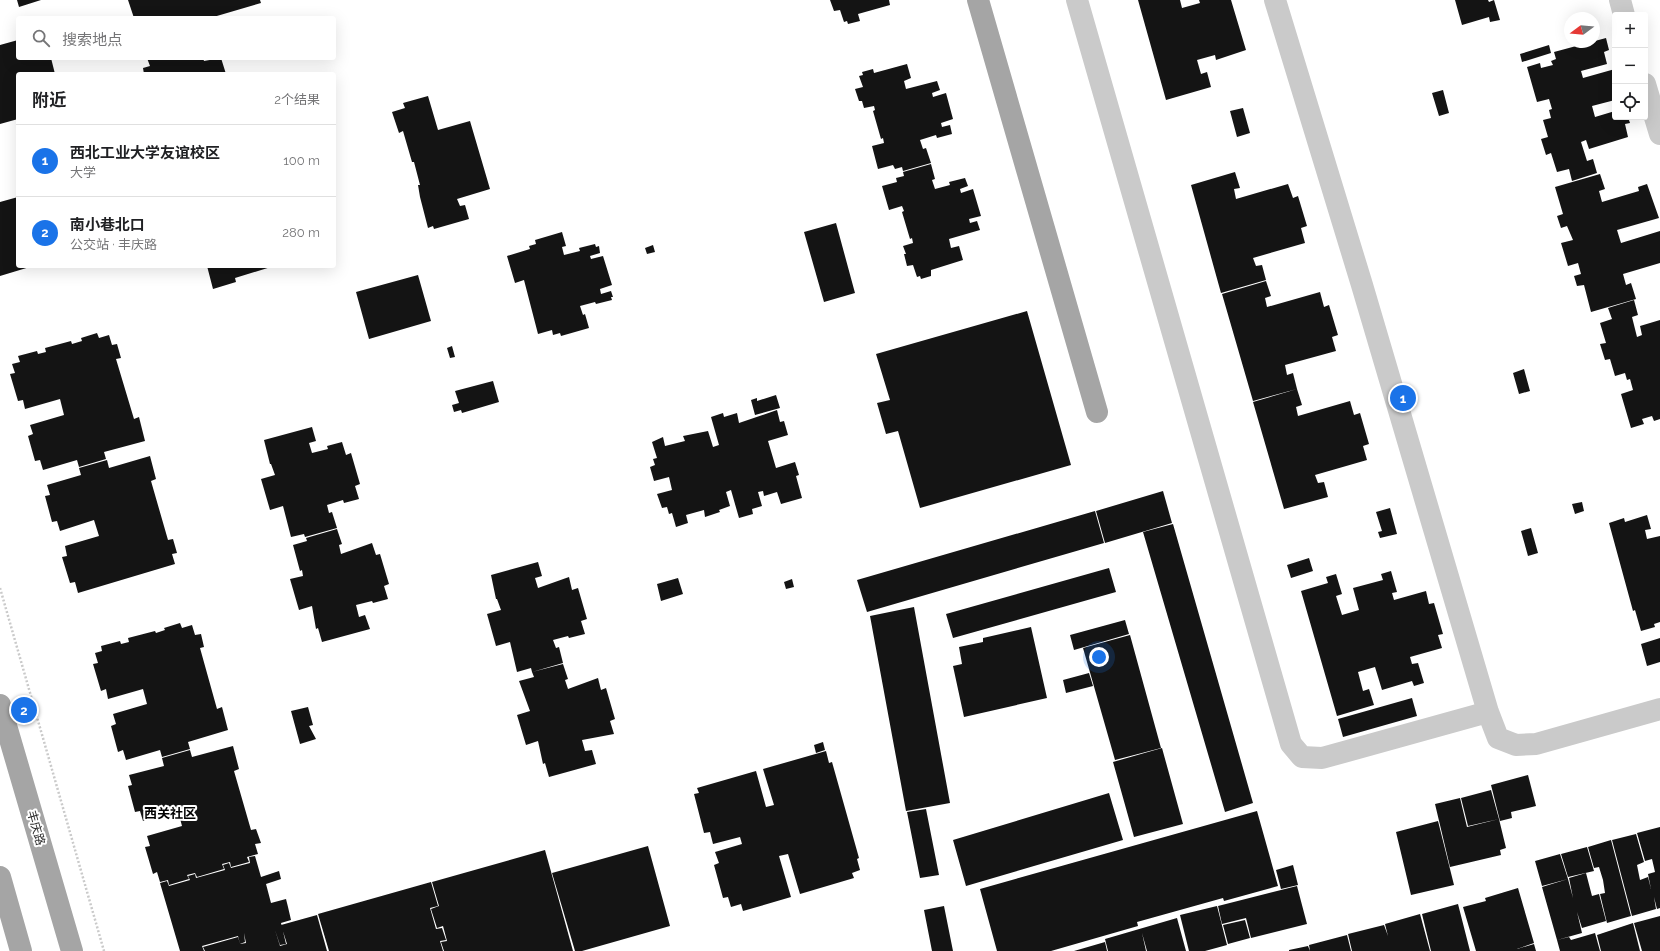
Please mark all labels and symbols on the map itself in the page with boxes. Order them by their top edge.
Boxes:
north arrow [1564,12,1600,48]
pin: 1 [1390,383,1416,413]
your location [1089,647,1109,667]
pin: 2 [11,695,37,725]
district label: 西关社区 [144,806,196,821]
street label: 丰庆路 [24,809,48,847]

